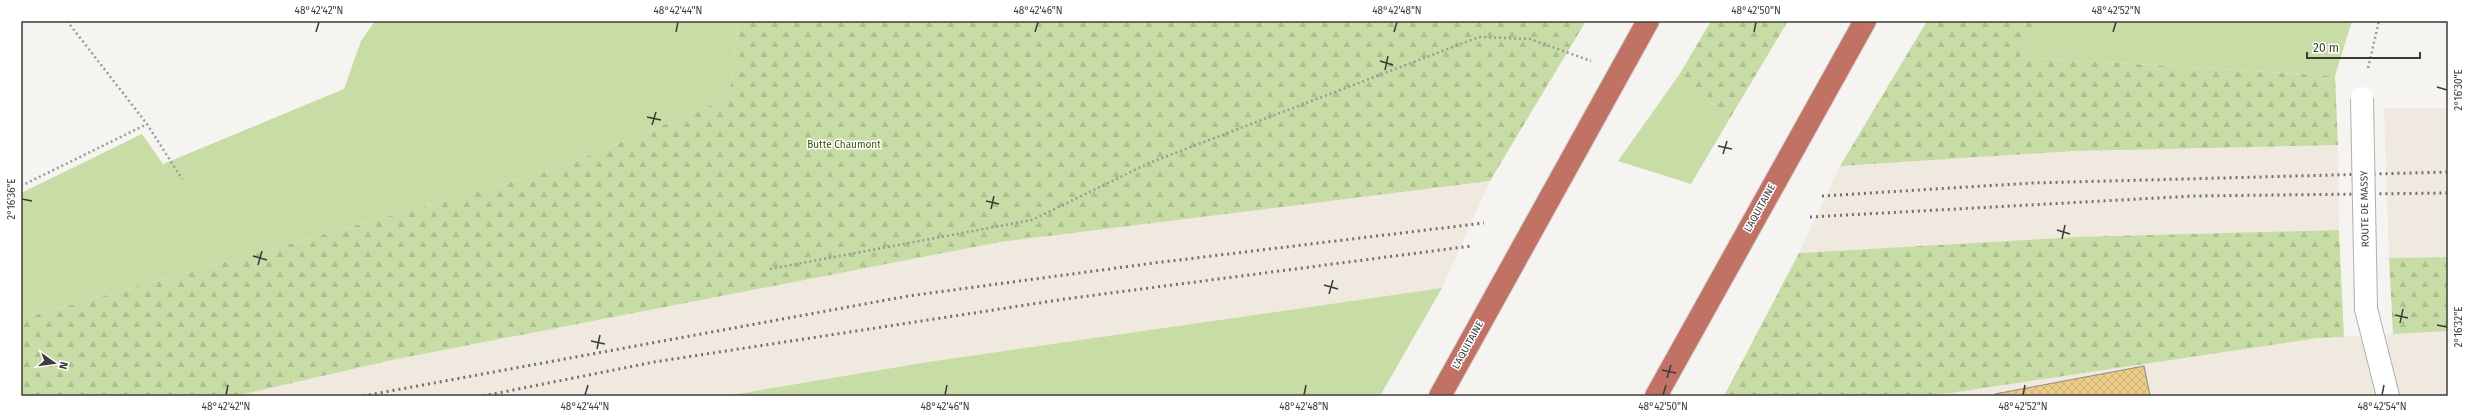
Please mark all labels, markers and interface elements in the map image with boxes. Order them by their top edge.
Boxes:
text: 48°42'42"N [295,5,343,17]
text: 48°42'44"N [654,5,702,17]
text: 48°42'46"N [1013,5,1063,17]
text: 48°42'48"N [1372,5,1422,17]
text: 48°42'50"N [1731,5,1781,17]
text: 48°42'52"N [2092,5,2140,17]
scale bar [2307,34,2420,60]
text: 20 m [2313,41,2339,55]
text: 2°16'30"E [2453,69,2465,111]
park label: Butte Chaumont [807,139,881,151]
street label: ROUTE DE MASSY [2358,170,2372,247]
text: 2°16'36"E [6,178,18,220]
street label: L'AQUITAINE [1742,182,1778,234]
text: 2°16'32"E [2453,306,2465,348]
street label: L'AQUITAINE [1450,319,1486,371]
north arrow [34,343,74,383]
text: N [56,360,70,370]
text: 48°42'42"N [202,401,250,413]
text: 48°42'44"N [561,401,609,413]
text: 48°42'46"N [920,401,970,413]
text: 48°42'48"N [1279,401,1329,413]
text: 48°42'50"N [1638,401,1688,413]
text: 48°42'52"N [1999,401,2047,413]
text: 48°42'54"N [2358,401,2406,413]

